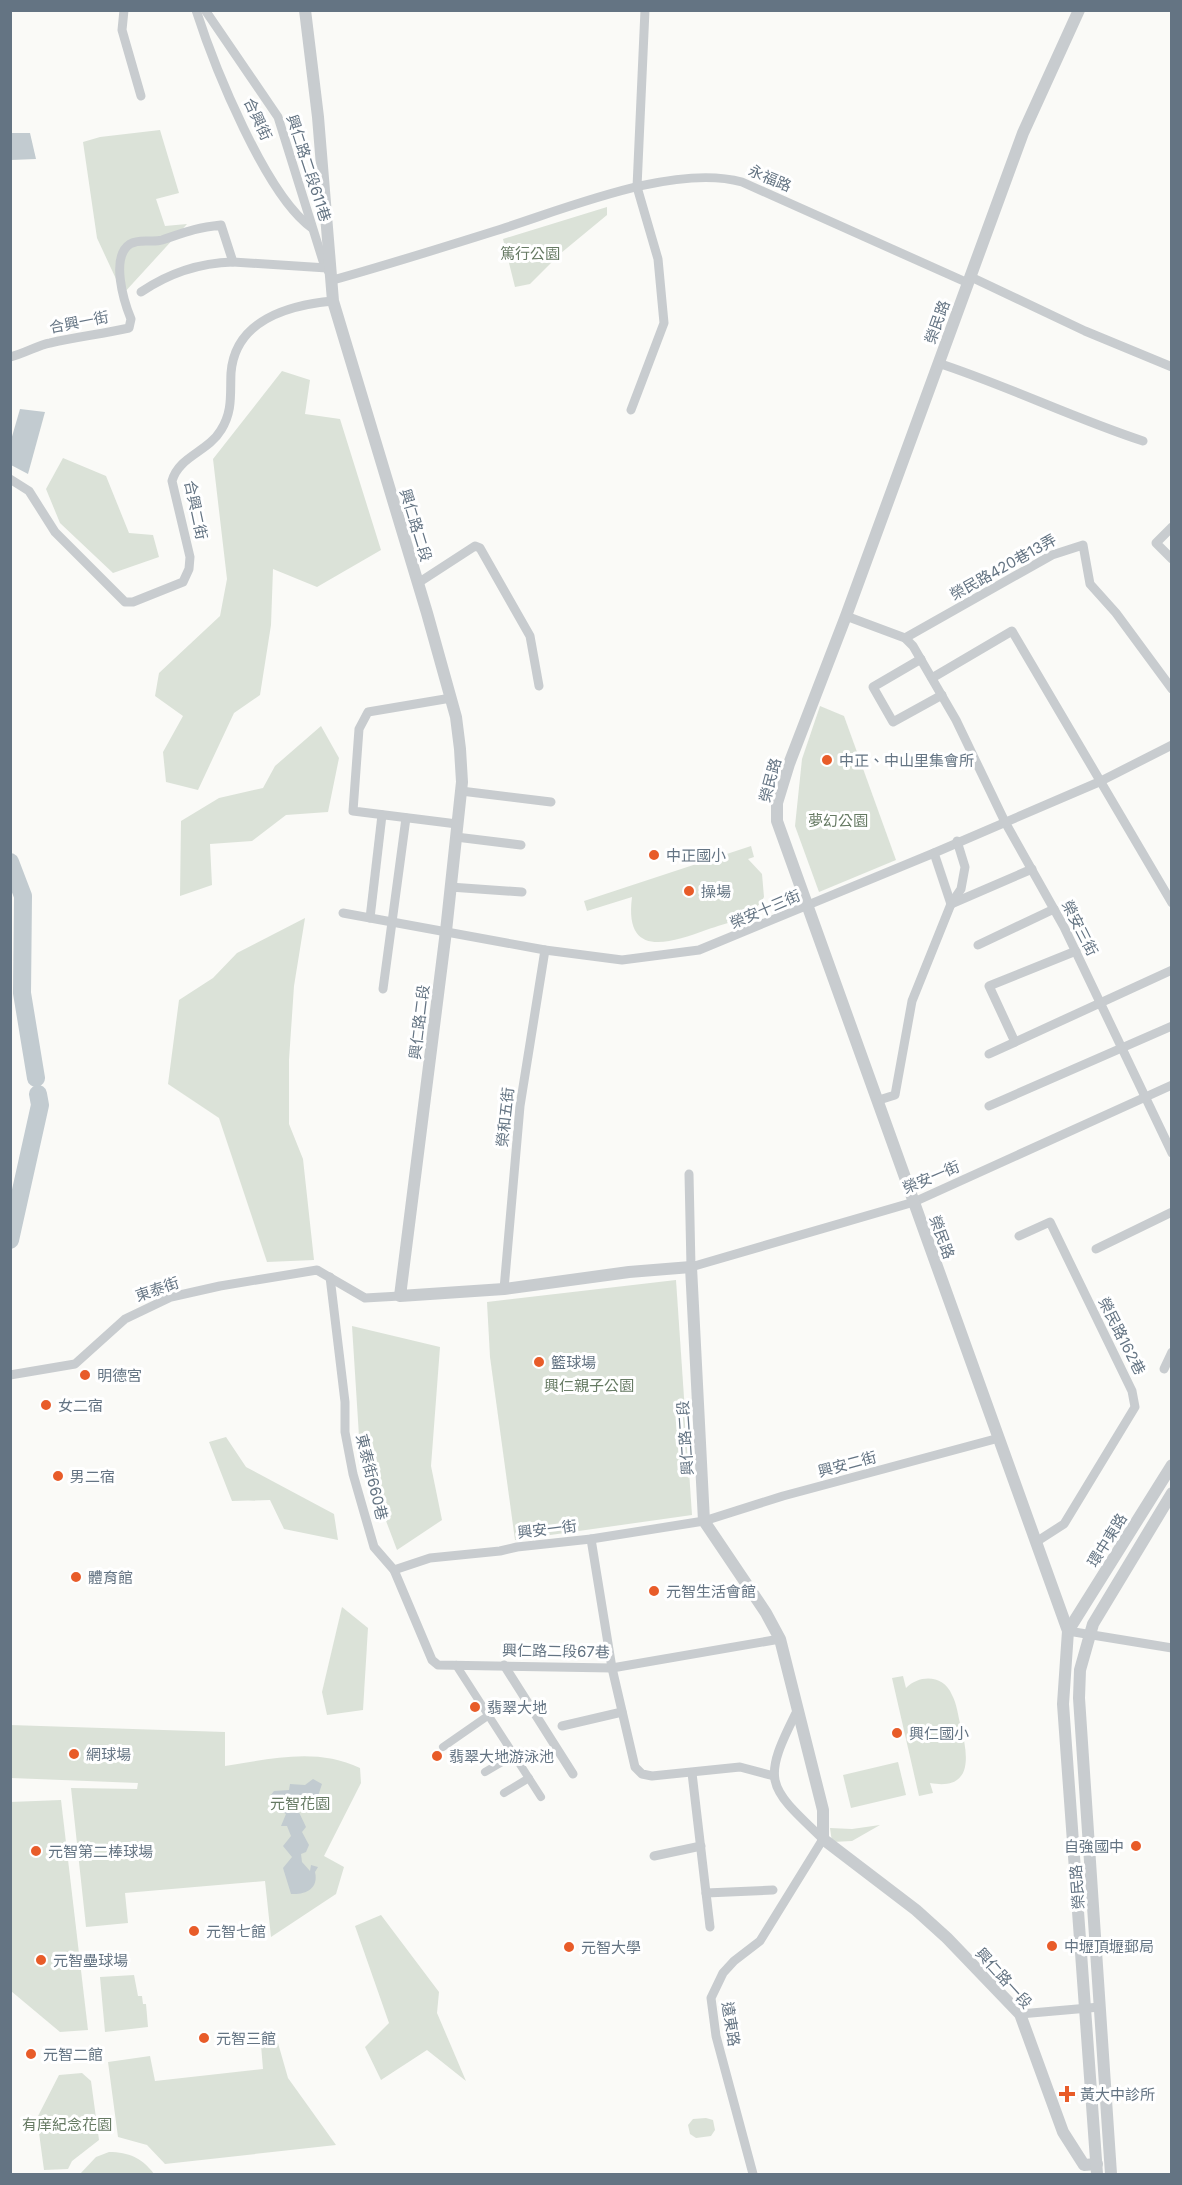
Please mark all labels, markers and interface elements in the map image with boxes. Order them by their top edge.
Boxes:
street label: 合興街 [240,95,276,143]
street label: 興仁路二段611巷 [283,112,335,224]
street label: 永福路 [746,160,794,196]
park label: 篤行公園 [500,244,560,263]
street label: 榮民路 [920,298,954,346]
street label: 合興一街 [48,307,110,337]
street label: 合興二街 [180,479,212,541]
street label: 興仁路二段 [396,486,436,564]
street label: 榮民路420巷13弄 [946,530,1060,604]
place label: 中正、中山里集會所 [839,751,974,770]
marker: 中正、中山里集會所 [820,753,834,767]
street label: 榮民路 [755,756,785,804]
park label: 夢幻公園 [808,811,868,830]
place label: 中正國小 [666,846,726,865]
marker: 中正國小 [647,848,661,862]
place label: 操場 [701,882,731,901]
marker: 操場 [682,884,696,898]
street label: 榮安十三街 [727,886,803,932]
street label: 榮安三街 [1058,897,1102,959]
street label: 興仁路二段 [405,984,433,1060]
street label: 榮和五街 [492,1086,518,1148]
street label: 榮安一街 [900,1157,962,1197]
street label: 榮民路 [925,1213,959,1261]
street label: 東泰街 [133,1273,181,1305]
street label: 榮民路162巷 [1094,1294,1150,1378]
place label: 籃球場 [551,1353,596,1372]
marker: 籃球場 [532,1355,546,1369]
place label: 明德宮 [97,1366,142,1385]
marker: 明德宮 [78,1368,92,1382]
park label: 興仁親子公園 [544,1376,634,1395]
place label: 女二宿 [58,1396,103,1415]
marker: 女二宿 [39,1398,53,1412]
street label: 興仁路二段 [673,1400,697,1476]
street label: 東泰街660巷 [352,1432,392,1522]
street label: 興安二街 [816,1447,878,1481]
place label: 男二宿 [70,1467,115,1486]
marker: 男二宿 [51,1469,65,1483]
street label: 環中東路 [1083,1510,1131,1570]
street label: 興安一街 [516,1516,578,1542]
place label: 體育館 [88,1568,133,1587]
marker: 體育館 [69,1570,83,1584]
place label: 元智生活會館 [666,1582,756,1601]
marker: 元智生活會館 [647,1584,661,1598]
street label: 興仁路二段67巷 [502,1641,610,1661]
place label: 翡翠大地 [487,1698,547,1717]
marker: 翡翠大地 [468,1700,482,1714]
place label: 興仁國小 [909,1724,969,1743]
marker: 興仁國小 [890,1726,904,1740]
place label: 網球場 [86,1745,131,1764]
marker: 網球場 [67,1747,81,1761]
place label: 翡翠大地游泳池 [449,1747,554,1766]
marker: 翡翠大地游泳池 [430,1749,444,1763]
park label: 元智花園 [270,1794,330,1813]
place label: 自強國中 [1064,1837,1124,1856]
marker: 自強國中 [1129,1839,1143,1853]
place label: 元智第二棒球場 [48,1842,153,1861]
marker: 元智第二棒球場 [29,1844,43,1858]
street label: 榮民路 [1066,1864,1088,1910]
place label: 元智七館 [206,1922,266,1941]
marker: 元智七館 [187,1924,201,1938]
place label: 中壢頂壢郵局 [1064,1937,1154,1956]
place label: 元智大學 [581,1938,641,1957]
marker: 中壢頂壢郵局 [1045,1939,1059,1953]
marker: 元智大學 [562,1940,576,1954]
street label: 興仁路一段 [972,1944,1036,2012]
place label: 元智壘球場 [53,1951,128,1970]
marker: 元智壘球場 [34,1953,48,1967]
street label: 遠東路 [718,2000,744,2048]
place label: 元智三館 [216,2029,276,2048]
marker: 元智三館 [197,2031,211,2045]
place label: 元智二館 [43,2045,103,2064]
marker: 元智二館 [24,2047,38,2061]
marker: 黃大中診所 [1058,2085,1076,2103]
place label: 黃大中診所 [1080,2085,1155,2104]
park label: 有庠紀念花園 [22,2115,112,2134]

